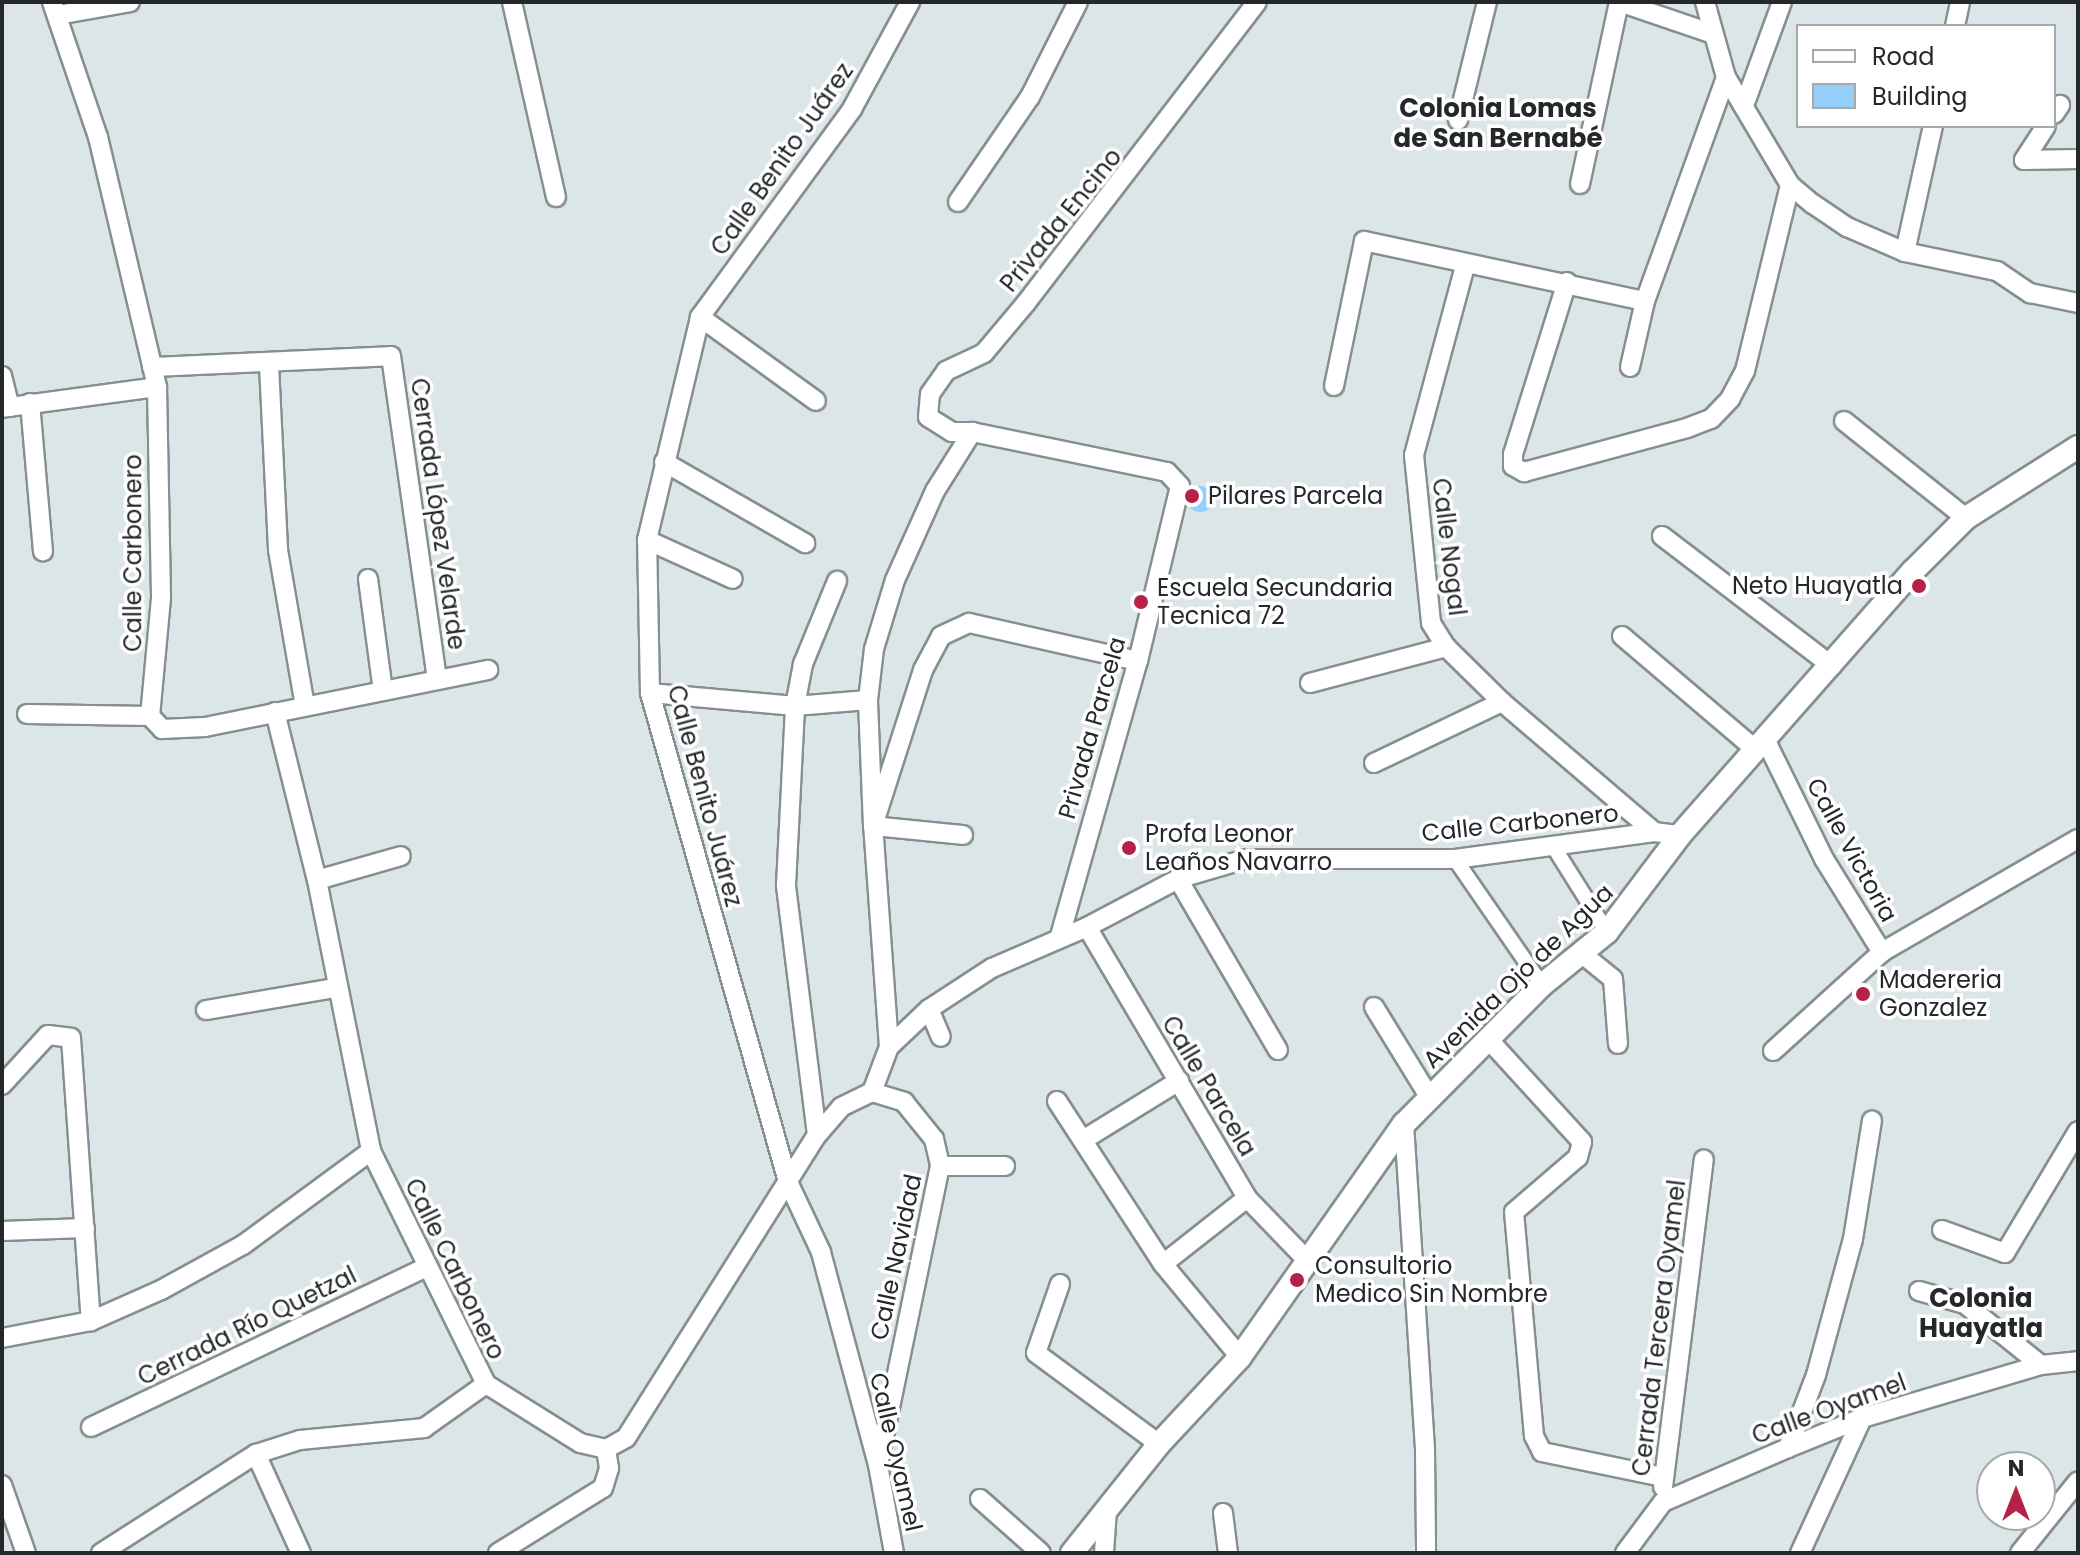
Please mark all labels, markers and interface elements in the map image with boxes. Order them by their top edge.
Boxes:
legend [1796,24,2056,128]
text: Road [1872,40,1934,73]
street label: Calle Benito Juárez [705,57,859,261]
text: Building [1872,80,1968,113]
district label: Colonia Lomas de San Bernabé [1394,93,1602,154]
street label: Privada Encino [994,142,1128,298]
street label: Cerrada López Velarde [405,376,471,652]
street label: Calle Carbonero [119,454,147,652]
street label: Calle Nogal [1426,477,1472,617]
place label: Pilares Parcela [1208,482,1383,510]
marker: Pilares Parcela [1183,487,1201,505]
place label: Neto Huayatla [1732,572,1903,600]
place label: Escuela Secundaria Tecnica 72 [1157,574,1393,630]
marker: Neto Huayatla [1910,577,1928,595]
marker: Escuela Secundaria Tecnica 72 [1132,593,1150,611]
street label: Privada Parcela [1052,634,1132,822]
street label: Calle Benito Juárez [662,682,748,910]
street label: Calle Victoria [1801,773,1903,927]
street label: Calle Carbonero [1420,798,1620,848]
place label: Profa Leonor Leaños Navarro [1145,820,1332,876]
marker: Profa Leonor Leaños Navarro [1120,839,1138,857]
street label: Avenida Ojo de Agua [1417,878,1619,1074]
place label: Madereria Gonzalez [1879,966,2002,1022]
marker: Madereria Gonzalez [1854,985,1872,1003]
street label: Calle Parcela [1156,1011,1262,1161]
street label: Calle Navidad [864,1171,928,1343]
street label: Calle Carbonero [399,1174,511,1364]
street label: Cerrada Tercera Oyamel [1627,1178,1691,1478]
place label: Consultorio Medico Sin Nombre [1315,1252,1548,1308]
street label: Cerrada Río Quetzal [133,1261,361,1391]
marker: Consultorio Medico Sin Nombre [1286,1269,1308,1291]
district label: Colonia Huayatla [1919,1283,2043,1344]
street label: Calle Oyamel [1748,1368,1910,1450]
street label: Calle Oyamel [864,1370,928,1534]
north arrow [1976,1451,2056,1531]
text: N [2008,1453,2024,1484]

